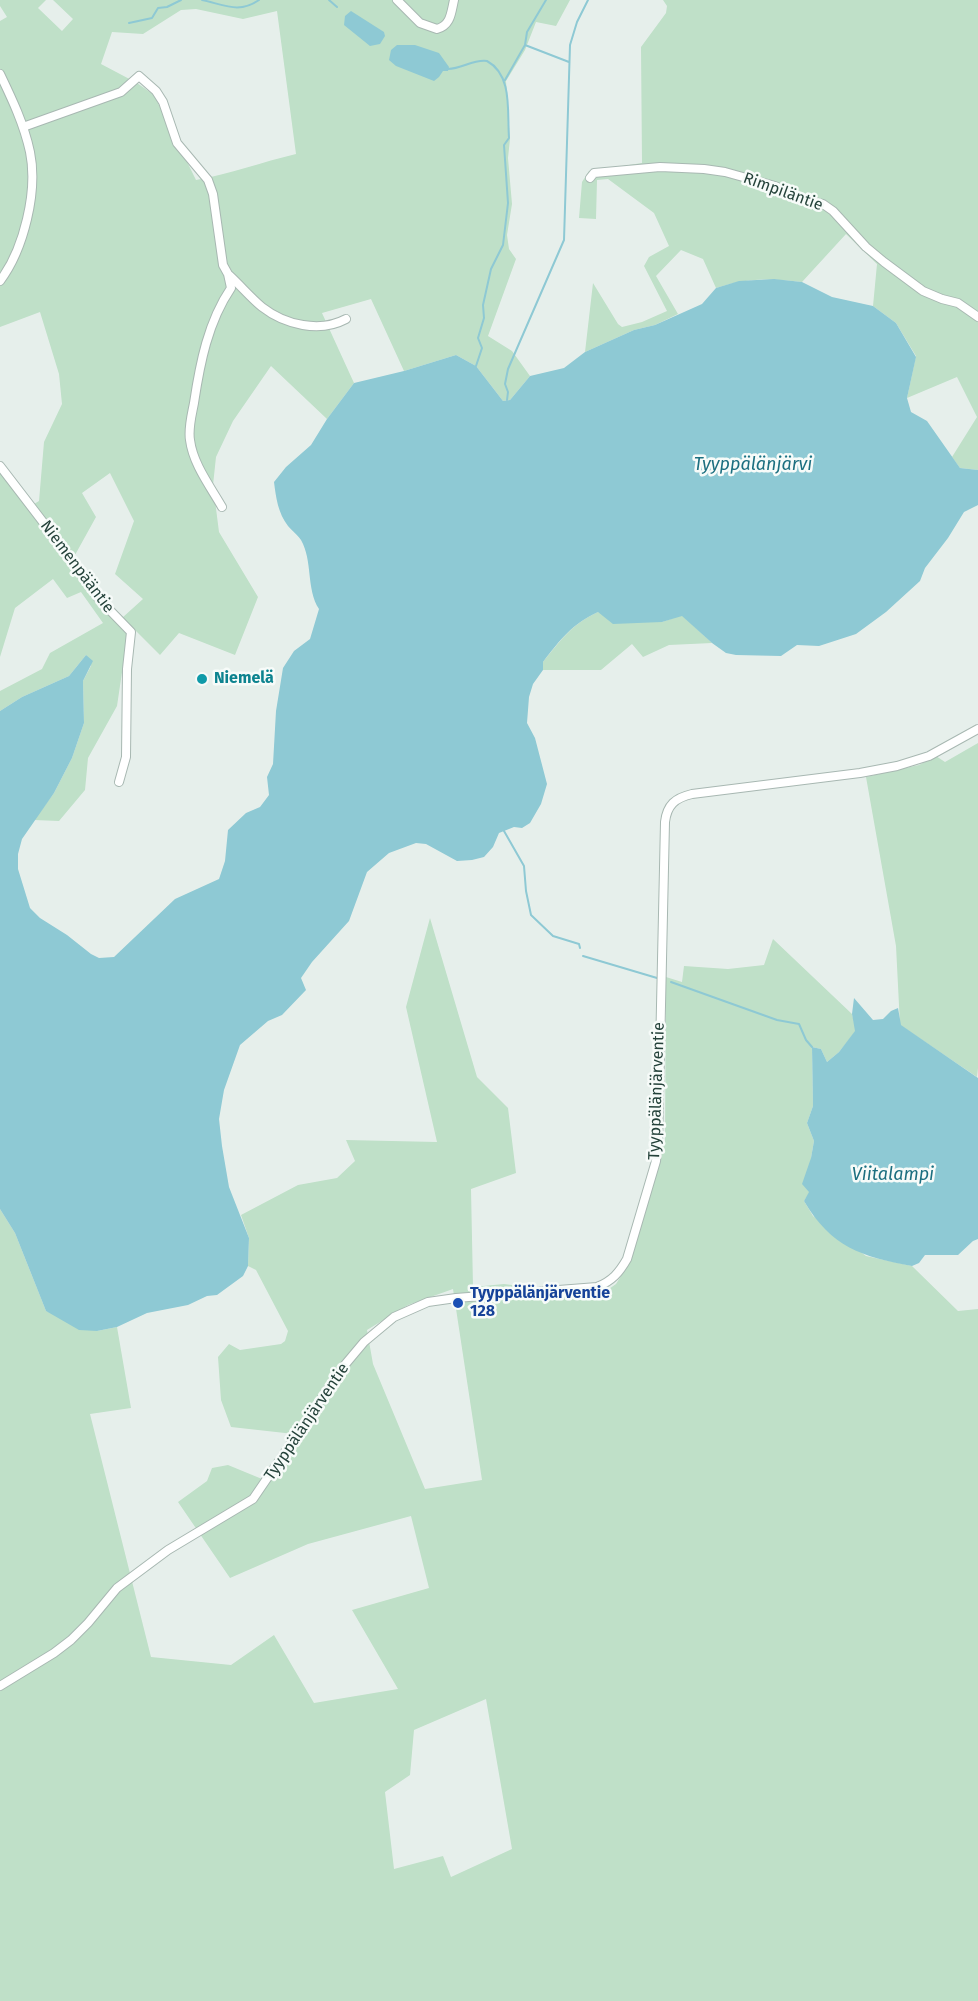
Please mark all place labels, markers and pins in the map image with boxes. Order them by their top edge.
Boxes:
place label: Niemelä [214,669,274,689]
marker: Niemelä [195,672,209,686]
place label: Tyyppälänjärventie 128 [470,1284,610,1322]
marker: Tyyppälänjärventie 128 [451,1296,465,1310]

